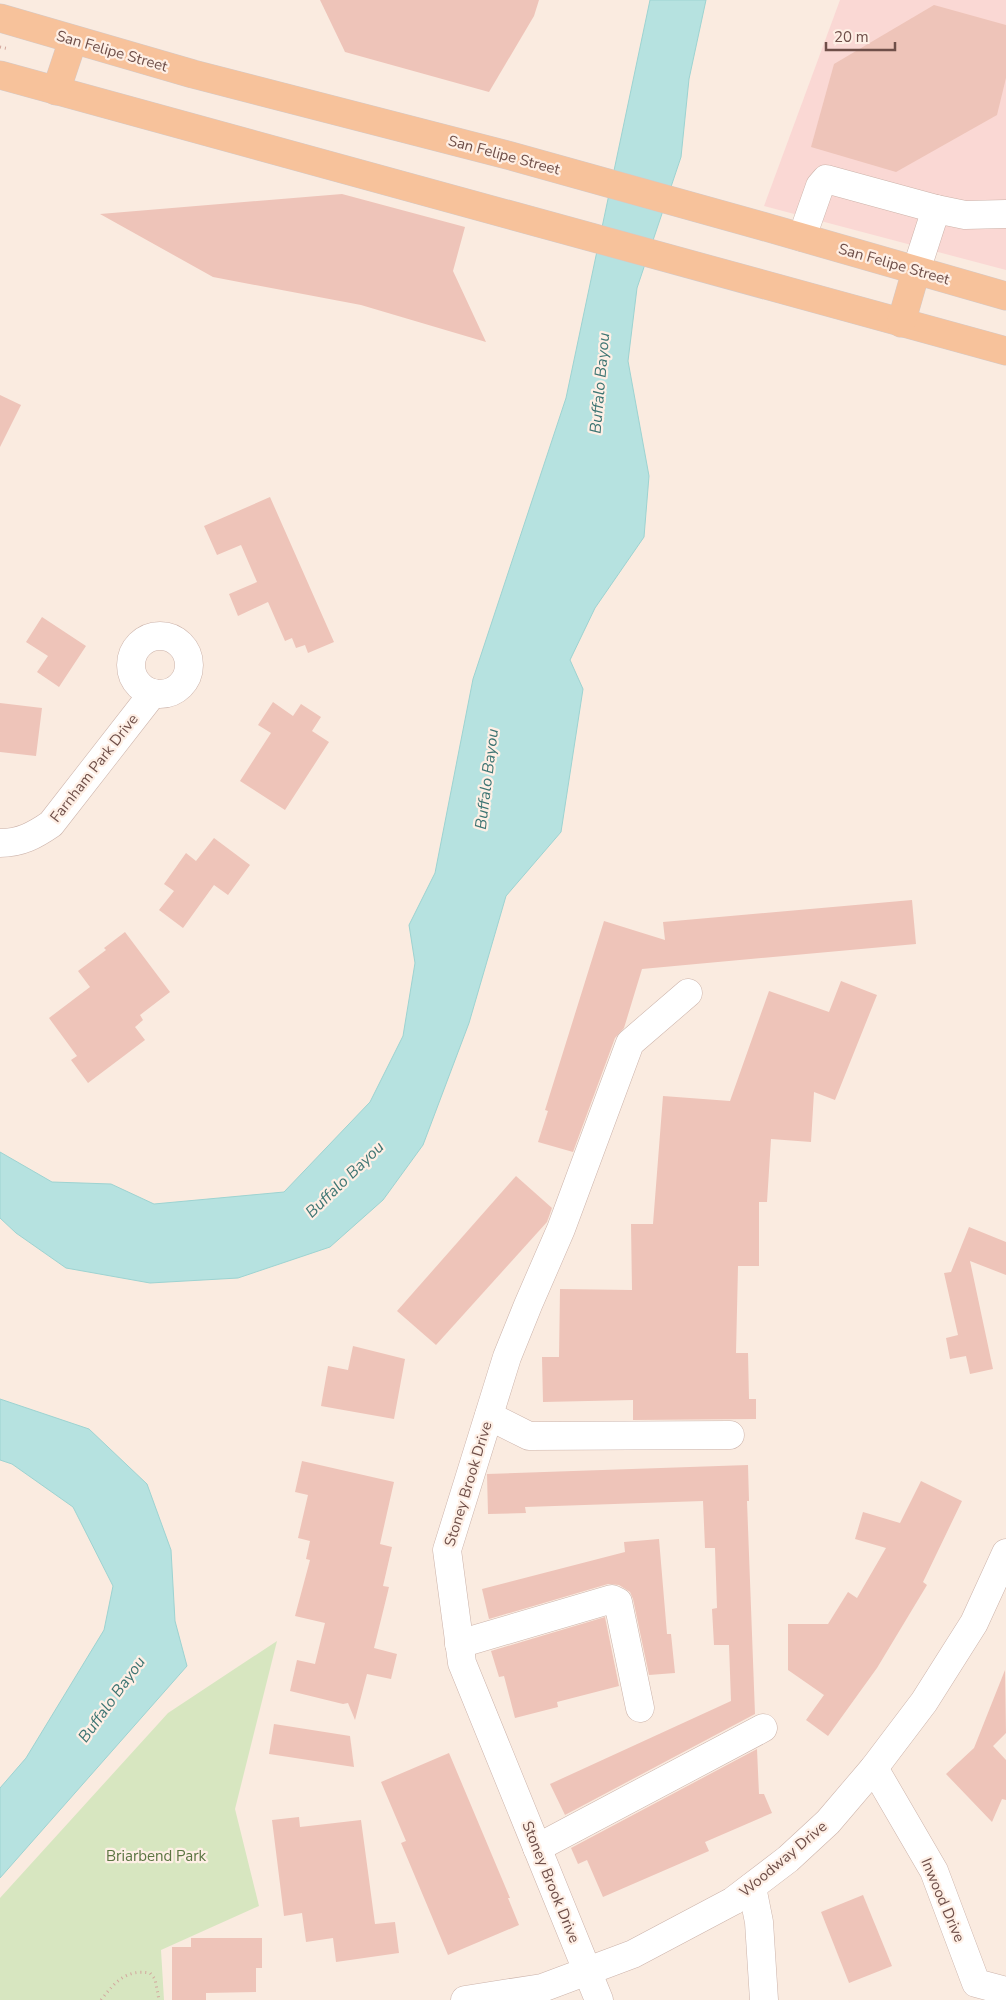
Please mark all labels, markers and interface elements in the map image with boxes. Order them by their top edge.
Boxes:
scale bar [826,20,895,52]
street label: San Felipe Street [54,26,171,77]
text: 20 m [834,27,869,47]
street label: San Felipe Street [446,130,563,180]
street label: San Felipe Street [836,239,953,290]
water label: Buffalo Bayou [585,332,615,435]
street label: Farnham Park Drive [45,710,143,826]
water label: Buffalo Bayou [470,727,504,831]
water label: Buffalo Bayou [301,1137,389,1223]
street label: Stoney Brook Drive [439,1419,497,1549]
water label: Buffalo Bayou [73,1652,151,1747]
street label: Woodway Drive [735,1816,831,1902]
street label: Stoney Brook Drive [517,1818,585,1946]
park label: Briarbend Park [106,1846,207,1866]
street label: Inwood Drive [916,1855,970,1945]

